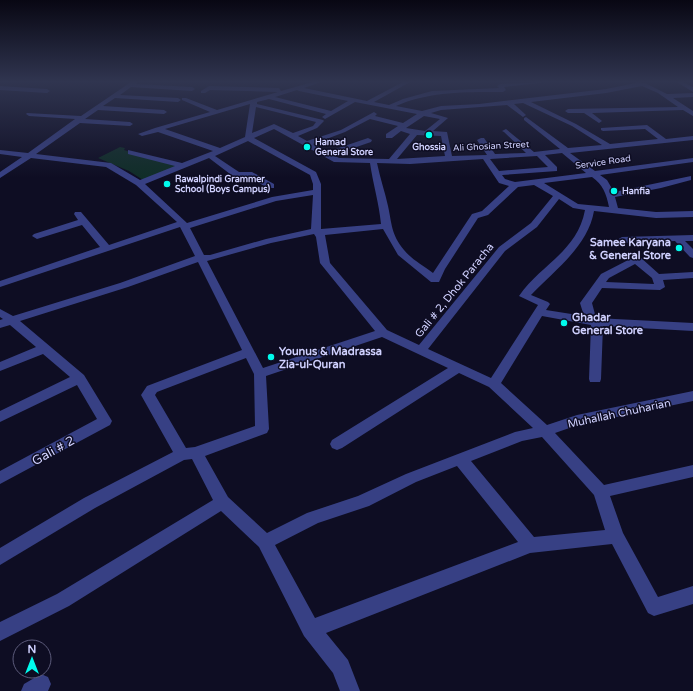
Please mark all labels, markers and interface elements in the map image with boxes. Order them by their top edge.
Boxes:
marker: Ghossia [424,130,434,140]
place label: Hamad General Store [315,137,373,158]
street label: Ali Ghosian Street [453,139,530,154]
marker: Hamad General Store [302,142,312,152]
place label: Ghossia [412,142,446,153]
street label: Service Road [575,153,632,172]
place label: Rawalpindi Grammer School (Boys Campus) [175,174,270,195]
marker: Rawalpindi Grammer School (Boys Campus) [162,179,172,189]
marker: Hanfia [609,186,619,196]
place label: Hanfia [622,186,650,197]
place label: Samee Karyana & General Store [589,236,672,262]
street label: Gali # 2, Dhok Paracha [412,240,497,340]
marker: Samee Karyana & General Store [674,243,684,253]
place label: Ghadar General Store [572,311,644,337]
marker: Ghadar General Store [559,318,569,328]
place label: Younus & Madrassa Zia-ul-Quran [279,345,382,371]
marker: Younus & Madrassa Zia-ul-Quran [266,352,276,362]
street label: Muhallah Chuharian [566,396,672,431]
street label: Gali # 2 [29,433,78,469]
north arrow [12,639,52,679]
text: N [28,643,36,656]

